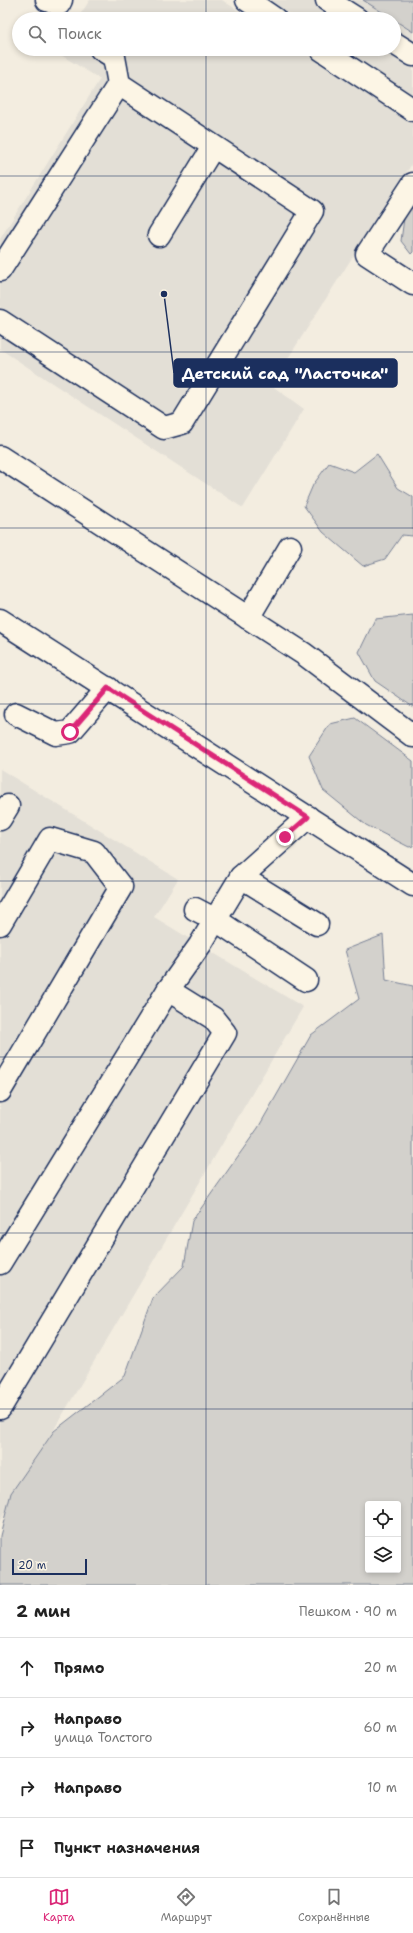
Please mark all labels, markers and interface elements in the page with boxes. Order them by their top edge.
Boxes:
search box [12,12,401,56]
icon: search [26,23,48,45]
text: Поиск [58,24,102,44]
callout: Детский сад "Ласточка" [174,359,397,387]
text: Детский сад "Ласточка" [182,363,388,384]
route start [61,723,79,741]
route end [276,828,294,846]
map controls [365,1501,401,1573]
button: locate [365,1501,401,1537]
button: layers [365,1537,401,1573]
scale bar [12,1557,87,1576]
text: 20 m [18,1558,46,1573]
text: 2 мин [16,1600,71,1622]
text: Пешком · 90 m [299,1603,397,1620]
icon: ahead [16,1657,38,1679]
text: Прямо [54,1658,104,1678]
text: 20 m [364,1659,397,1676]
text: Направо [54,1709,122,1729]
icon: right [16,1717,38,1739]
text: 60 m [364,1719,397,1736]
text: улица Толстого [54,1729,152,1746]
icon: right [16,1777,38,1799]
text: Направо [54,1778,122,1798]
text: 10 m [367,1779,397,1796]
icon: arrive [16,1837,38,1859]
text: Пункт назначения [54,1838,200,1858]
tab: Карта [43,1886,75,1925]
tab: Маршрут [161,1886,212,1925]
tab: Сохранённые [298,1886,370,1925]

